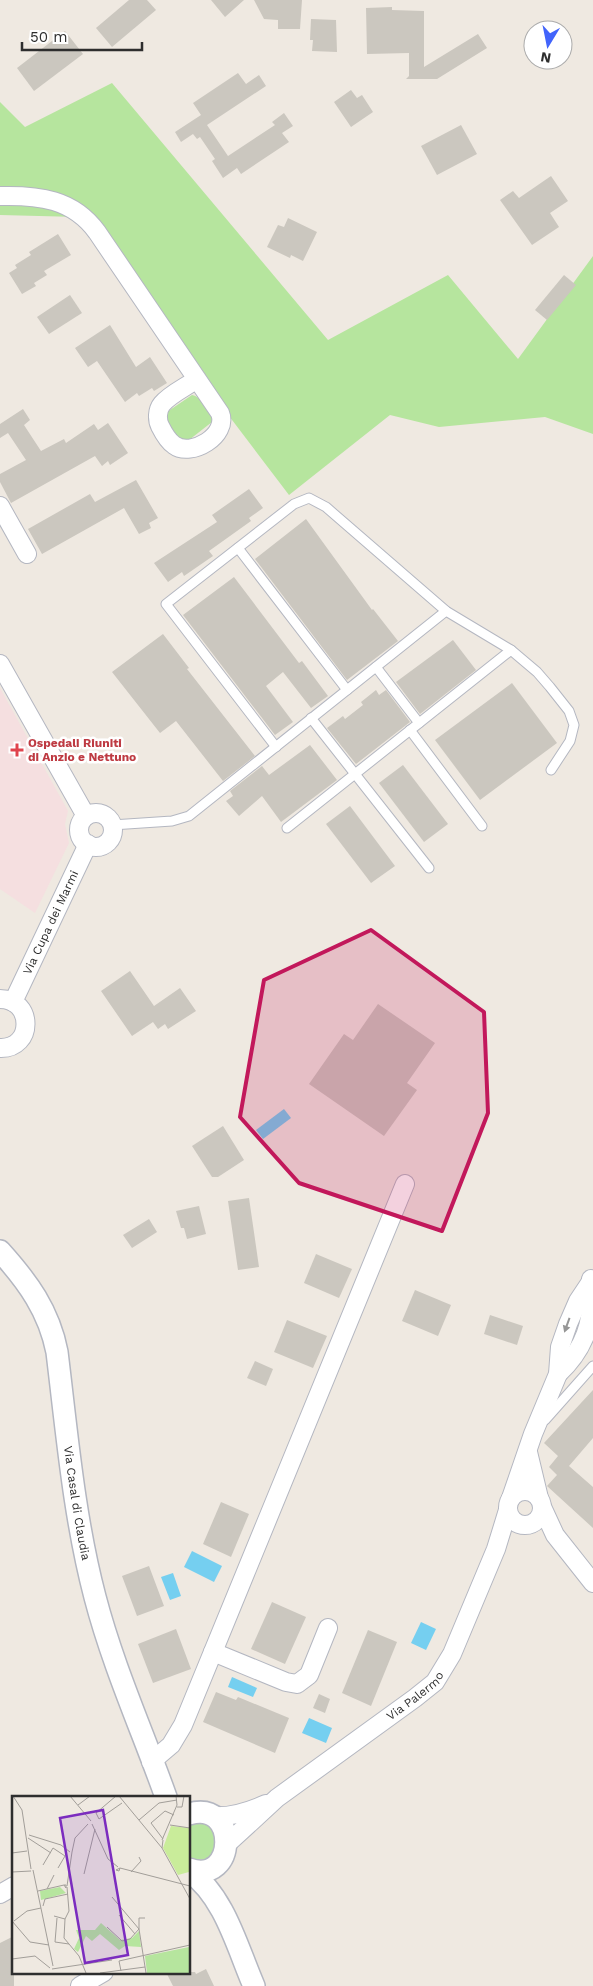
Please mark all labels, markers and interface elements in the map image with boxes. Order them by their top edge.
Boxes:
scale bar [22,20,142,52]
north arrow [523,20,573,70]
text: 50 m [30,28,67,46]
text: N [539,49,552,67]
place label: Ospedali Riuniti di Anzio e Nettuno [28,736,136,764]
marker: Ospedali Riuniti di Anzio e Nettuno [10,743,24,757]
street label: Via Cupa dei Marmi [20,868,81,977]
one-way arrow [563,1318,570,1333]
street label: Via Casal di Claudia [61,1445,93,1562]
street label: Via Palermo [384,1669,447,1723]
inset map [12,1796,190,1974]

